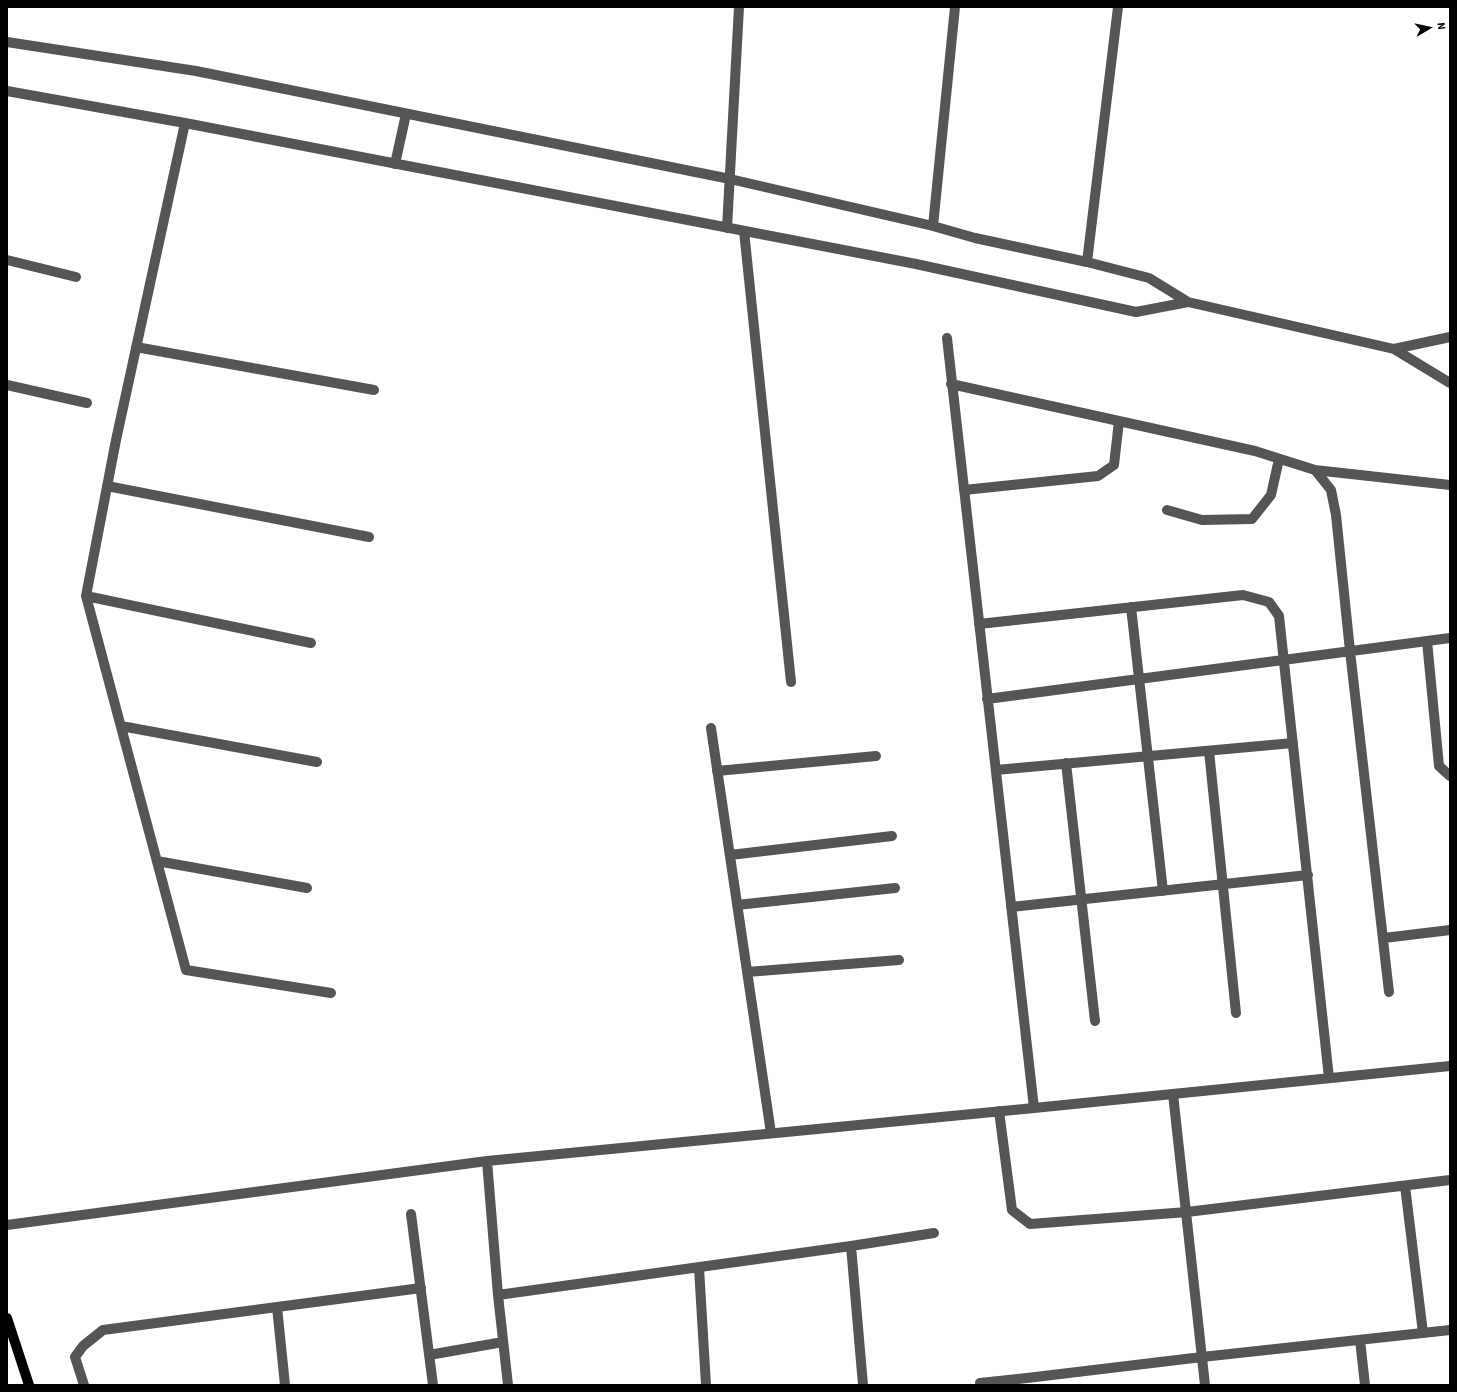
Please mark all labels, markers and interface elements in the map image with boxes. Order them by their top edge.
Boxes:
north arrow [1409,8,1449,48]
text: N [1433,21,1449,31]

